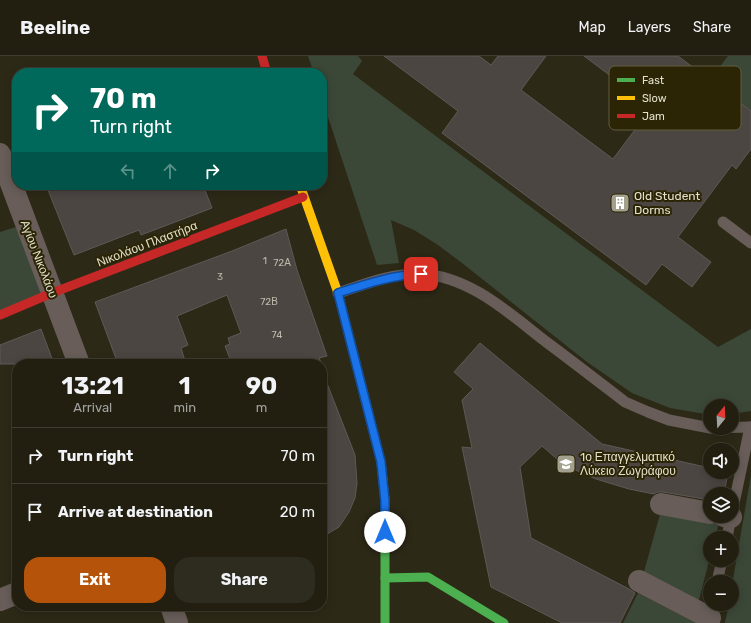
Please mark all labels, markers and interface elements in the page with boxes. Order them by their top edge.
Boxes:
text: Beeline [20,16,90,39]
text: Map [579,19,606,36]
text: Layers [628,19,671,36]
text: Share [693,19,731,36]
legend [609,66,741,130]
text: Fast [642,74,665,87]
text: 70 m [90,82,157,115]
icon: right [24,84,76,136]
text: Slow [642,92,667,105]
text: Jam [642,110,665,123]
text: Turn right [90,116,172,138]
icon: left [117,160,139,182]
icon: ahead [159,160,181,182]
icon: right [201,160,223,182]
place label: Old Student Dorms [634,189,701,217]
building icon: Old Student Dorms [609,192,631,214]
street label: Αγίου Νικολάου [18,218,60,300]
street label: Νικολάου Πλαστήρα [95,218,199,270]
house number: 1 [263,255,267,267]
house number: 72Α [273,257,291,269]
pin [404,257,438,291]
icon: arrive [410,263,432,285]
house number: 3 [217,271,223,283]
house number: 72Β [260,296,278,308]
house number: 74 [272,329,283,341]
text: 13:21 [62,372,124,400]
text: 1 [179,372,191,400]
text: 90 [246,372,277,400]
north arrow [703,399,739,435]
map controls [703,399,739,611]
text: Arrival [73,400,112,415]
text: min [173,400,196,415]
text: m [256,400,267,415]
button: sound [703,443,739,479]
icon: right [24,445,46,467]
text: Turn right [58,447,133,465]
text: 70 m [281,447,315,465]
place label: 1ο Επαγγελματικό Λύκειο Ζωγράφου [580,450,676,478]
school or university icon: 1ο Επαγγελματικό Λύκειο Ζωγράφου [555,453,577,475]
button: layers [703,487,739,523]
icon: arrive [24,501,46,523]
text: Arrive at destination [58,503,213,521]
text: 20 m [280,503,315,521]
position arrow [364,511,406,553]
button: + [703,531,739,567]
button: Exit [24,557,166,603]
button: Share [174,557,315,603]
button: − [703,575,739,611]

